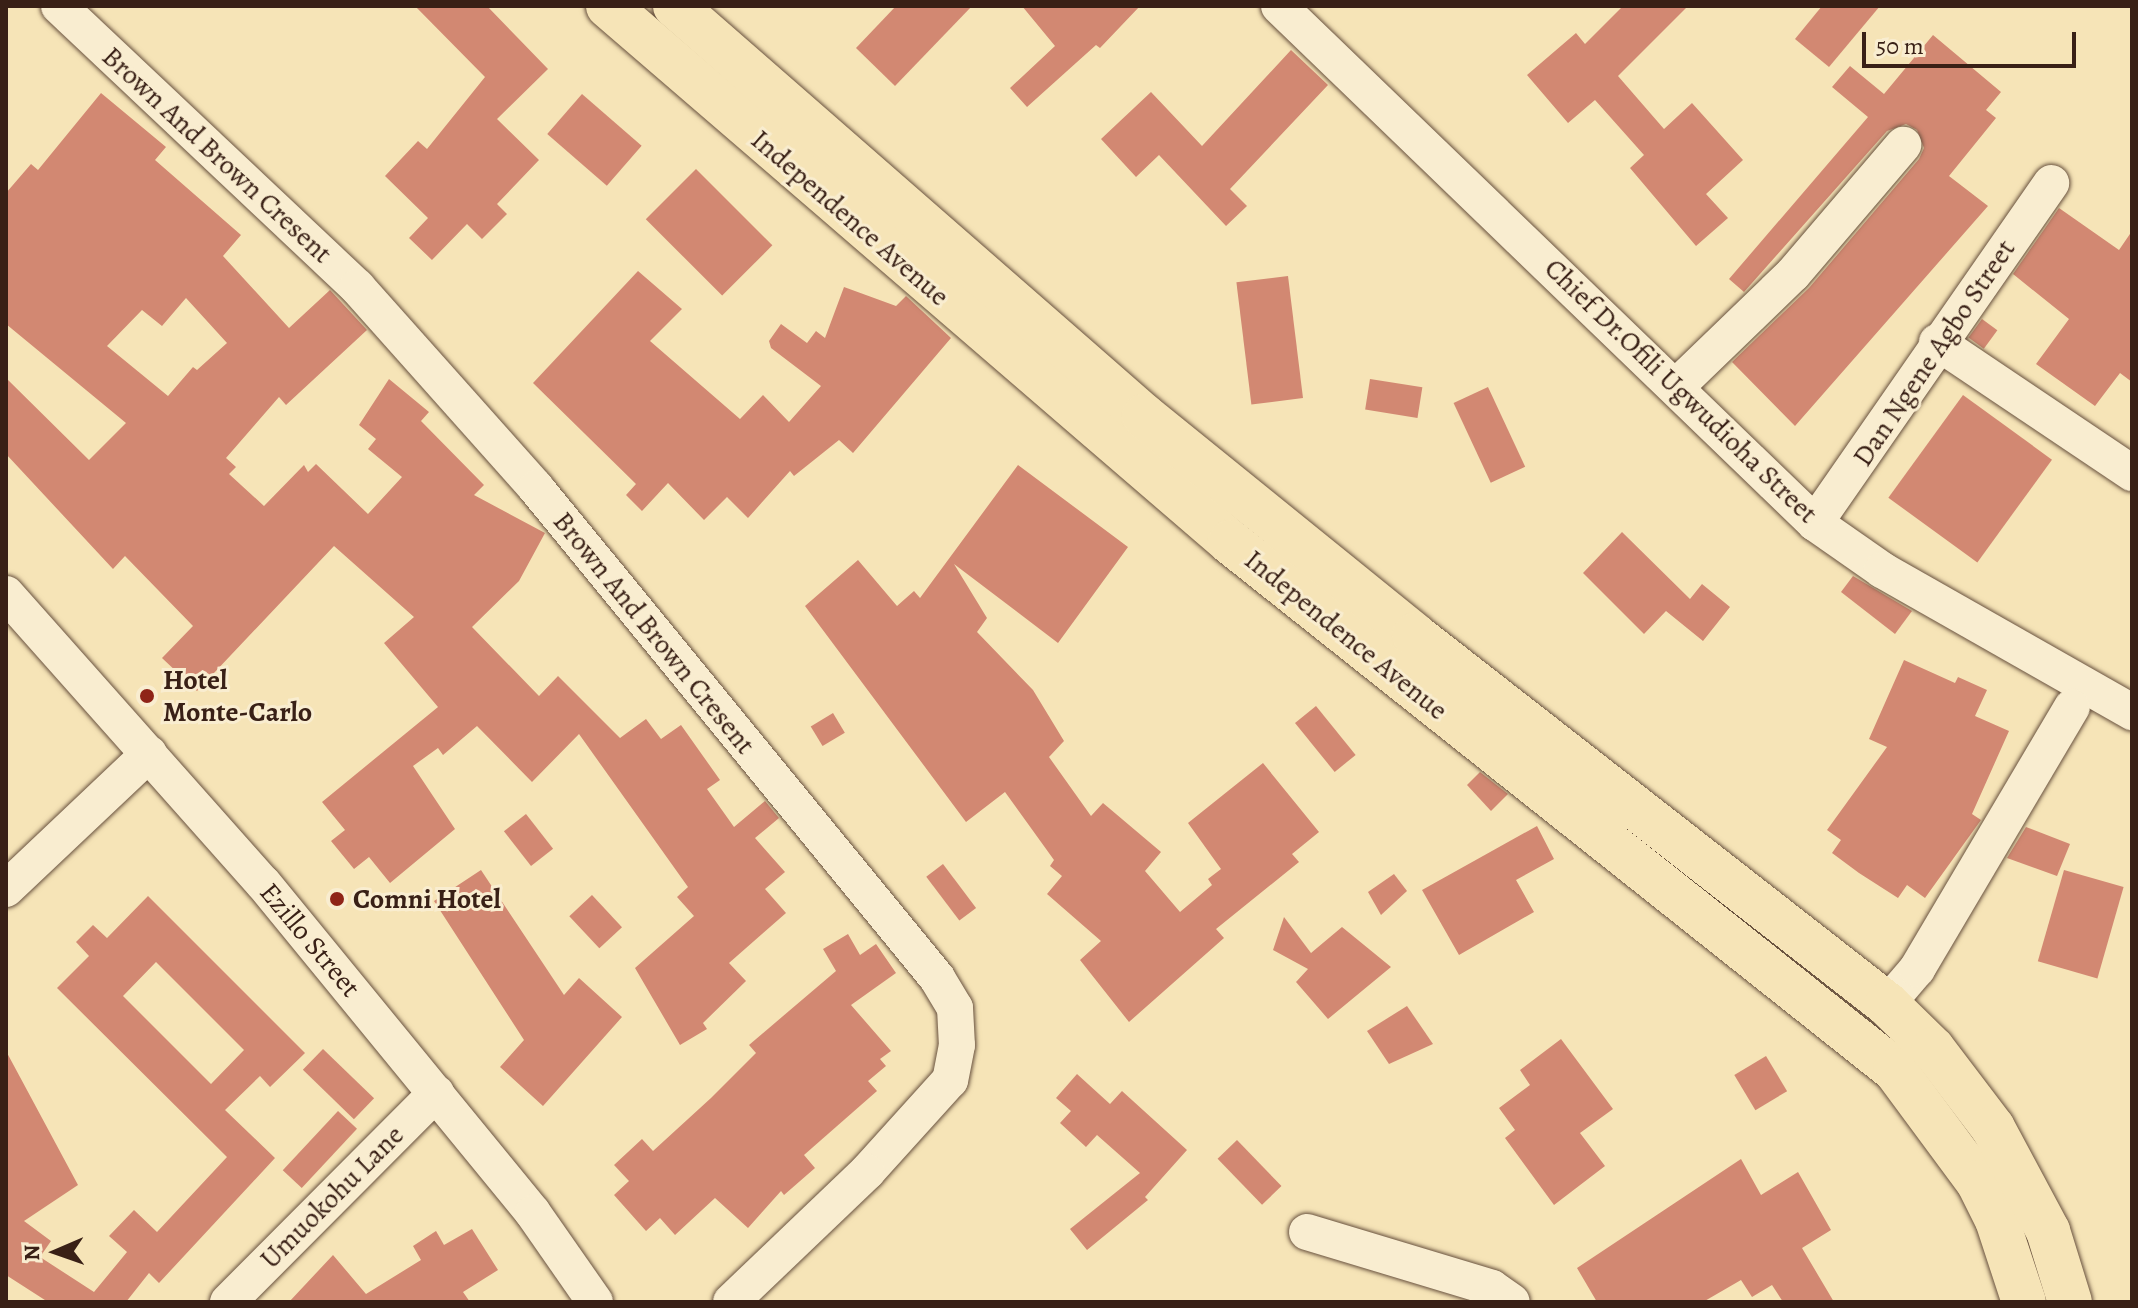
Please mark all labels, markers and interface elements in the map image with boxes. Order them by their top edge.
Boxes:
scale bar [1866,16,2080,66]
text: 50 m [1876,30,1924,62]
street label: Brown And Brown Cresent [95,40,339,270]
street label: Independence Avenue [744,123,956,313]
street label: Dan Ngene Agbo Street [1846,233,2022,473]
street label: Chief Dr.Ofili Ugwudioha Street [1538,252,1824,530]
street label: Brown And Brown Cresent [546,505,762,761]
street label: Independence Avenue [1238,543,1454,727]
place label: Hotel Monte-Carlo [163,663,312,729]
marker: Hotel Monte-Carlo [138,687,156,705]
street label: Ezillo Street [253,876,367,1004]
place label: Comni Hotel [353,882,501,916]
marker: Comni Hotel [328,890,346,908]
street label: Umuokohu Lane [253,1118,411,1276]
north arrow [16,1212,96,1292]
text: N [17,1244,47,1261]

